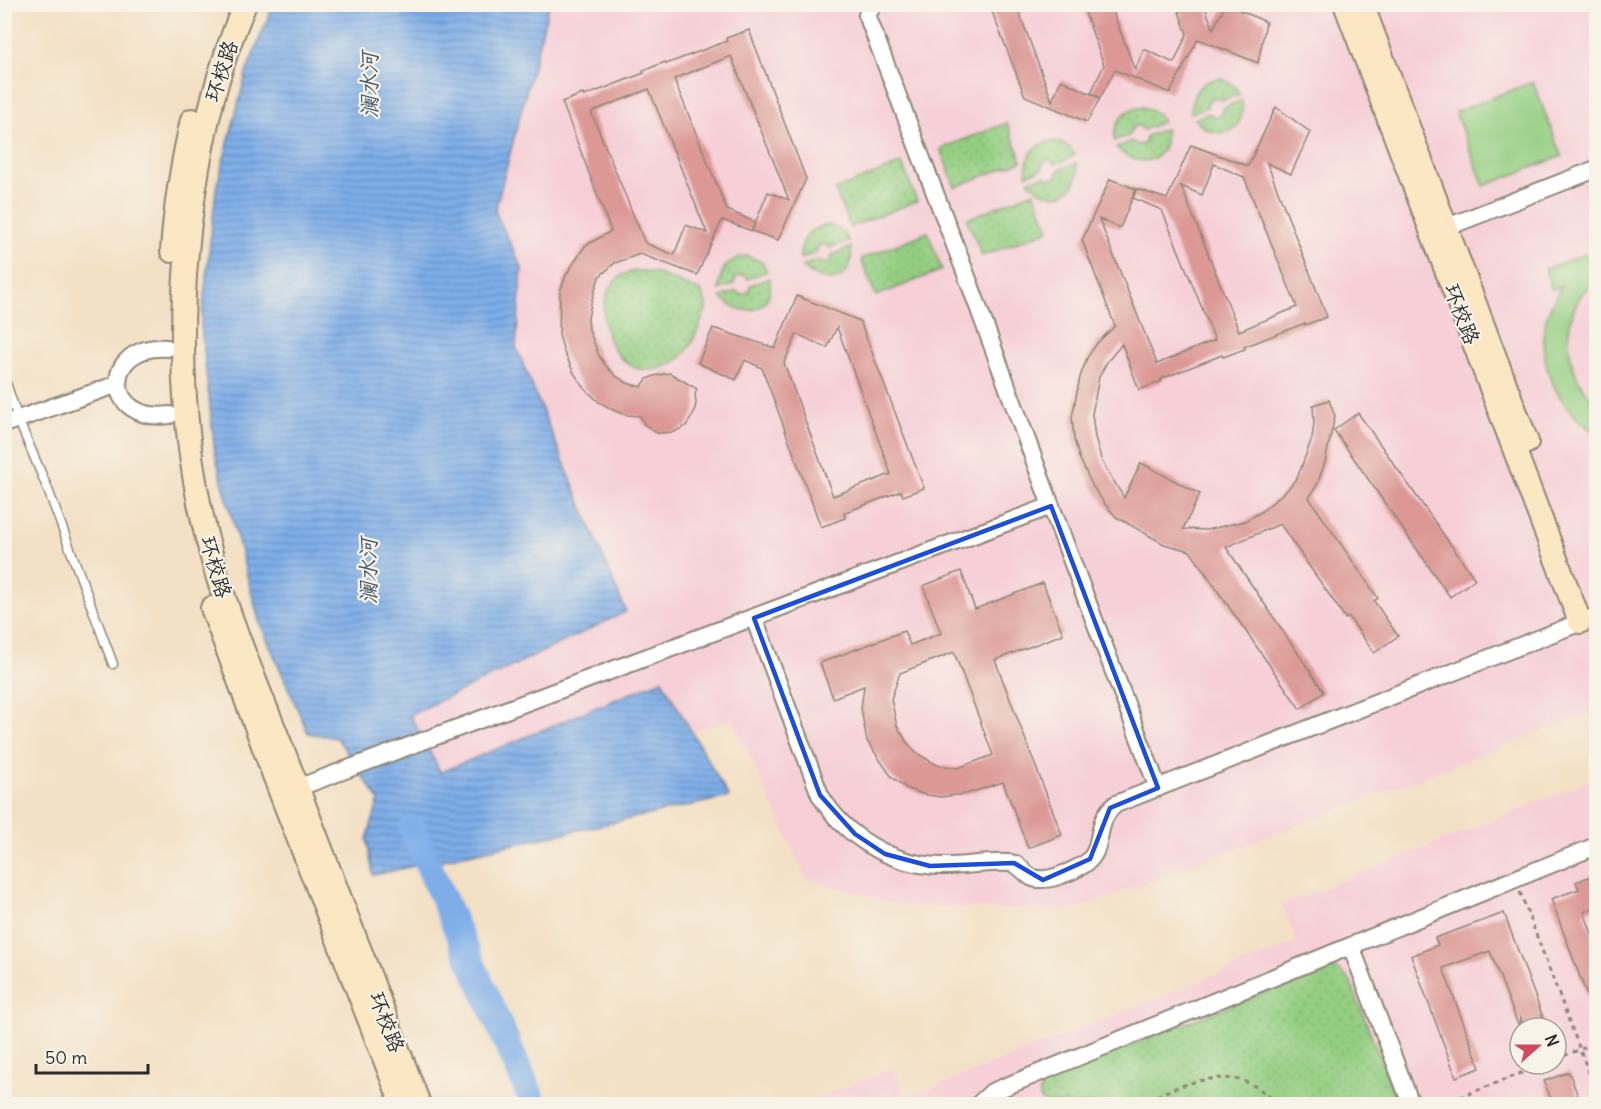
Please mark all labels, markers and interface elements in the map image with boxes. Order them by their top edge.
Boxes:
street label: 环校路 [198,37,244,105]
water label: 澜水河 [355,49,383,118]
street label: 环校路 [1438,280,1486,348]
street label: 环校路 [194,533,238,601]
water label: 澜水河 [354,535,382,604]
street label: 环校路 [363,988,411,1056]
north arrow [1508,1016,1568,1076]
text: N [1541,1032,1563,1049]
scale bar [36,1037,148,1075]
text: 50 m [45,1046,87,1069]

